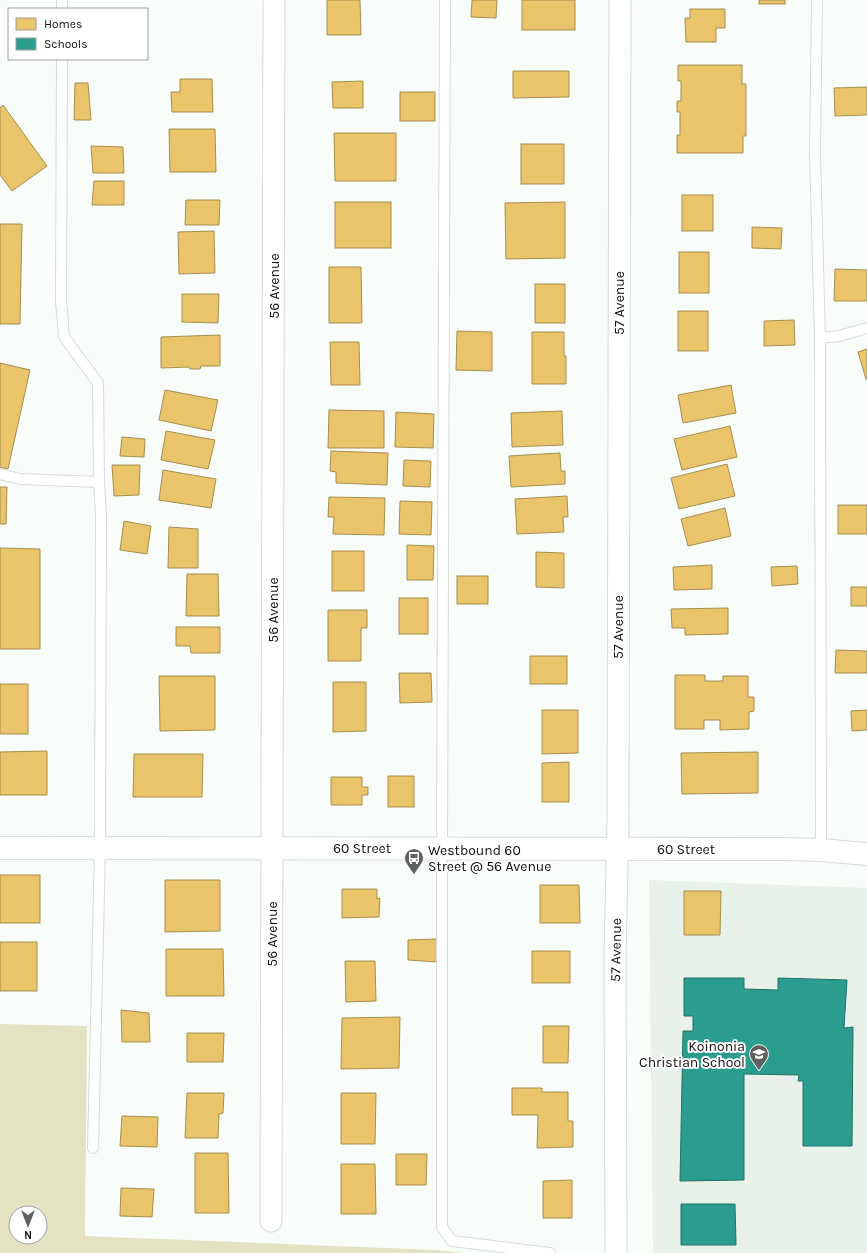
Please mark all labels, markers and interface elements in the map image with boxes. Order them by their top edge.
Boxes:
legend [8,8,148,60]
text: Homes [44,17,82,31]
text: Schools [44,37,87,51]
street label: 56 Avenue [266,253,283,319]
street label: 57 Avenue [611,271,628,335]
street label: 56 Avenue [265,577,282,643]
street label: 57 Avenue [610,595,627,659]
street label: 60 Street [333,840,391,857]
street label: 60 Street [657,841,715,858]
place label: Westbound 60 Street @ 56 Avenue [428,842,552,875]
bus stop icon: Westbound 60 Street @ 56 Avenue [403,847,425,875]
street label: 56 Avenue [264,901,281,967]
street label: 57 Avenue [607,918,625,982]
place label: Koinonia Christian School [639,1038,745,1071]
school or university icon: Koinonia Christian School [748,1043,770,1071]
north arrow [8,1205,48,1245]
text: N [24,1228,32,1241]

